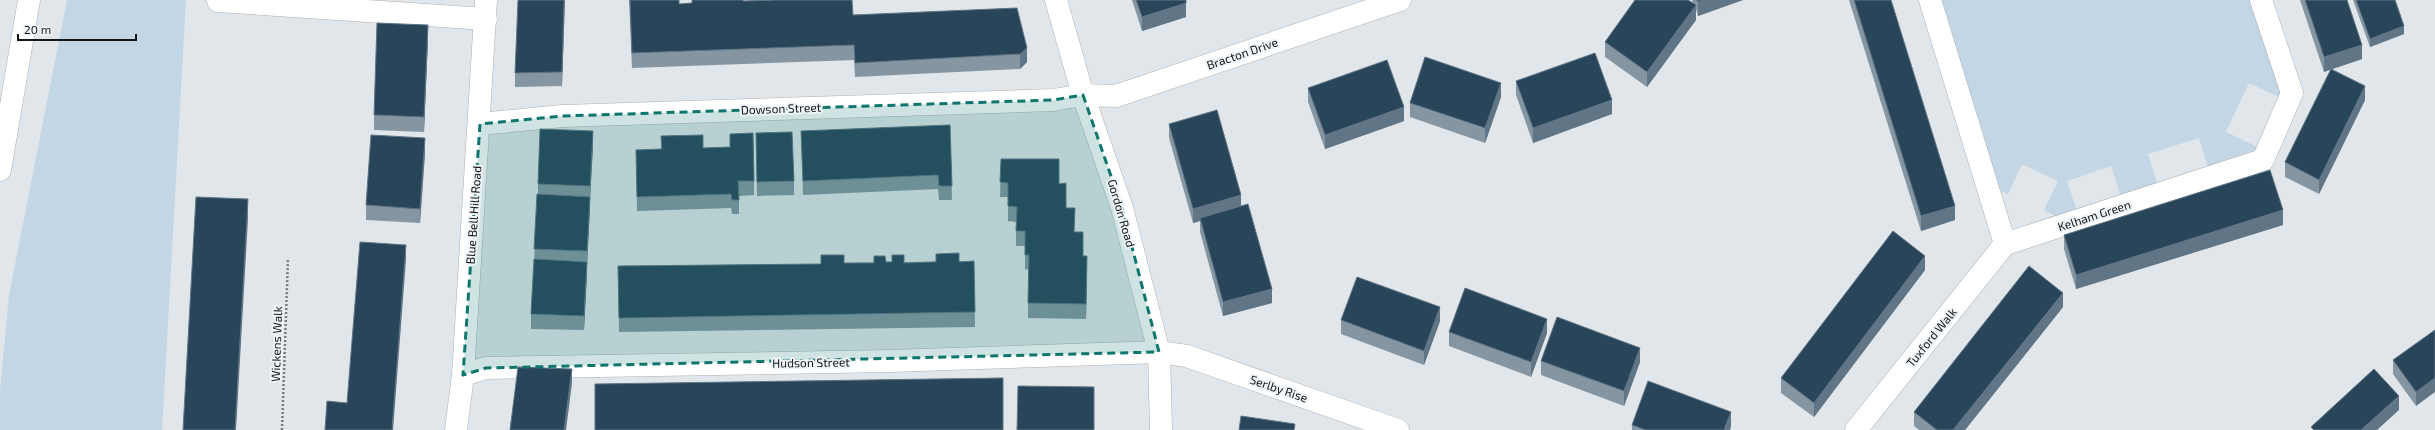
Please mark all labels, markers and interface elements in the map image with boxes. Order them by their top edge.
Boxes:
scale bar [18,16,136,42]
text: 20 m [24,22,51,36]
street label: Bracton Drive [1205,34,1279,72]
street label: Dowson Street [741,100,822,116]
street label: Blue Bell Hill Road [463,165,483,265]
street label: Gordon Road [1106,177,1138,249]
street label: Kelham Green [2056,197,2132,233]
street label: Tuxford Walk [1903,305,1959,369]
street label: Wickens Walk [268,306,284,382]
street label: Hudson Street [772,354,850,370]
street label: Serlby Rise [1248,372,1310,404]

